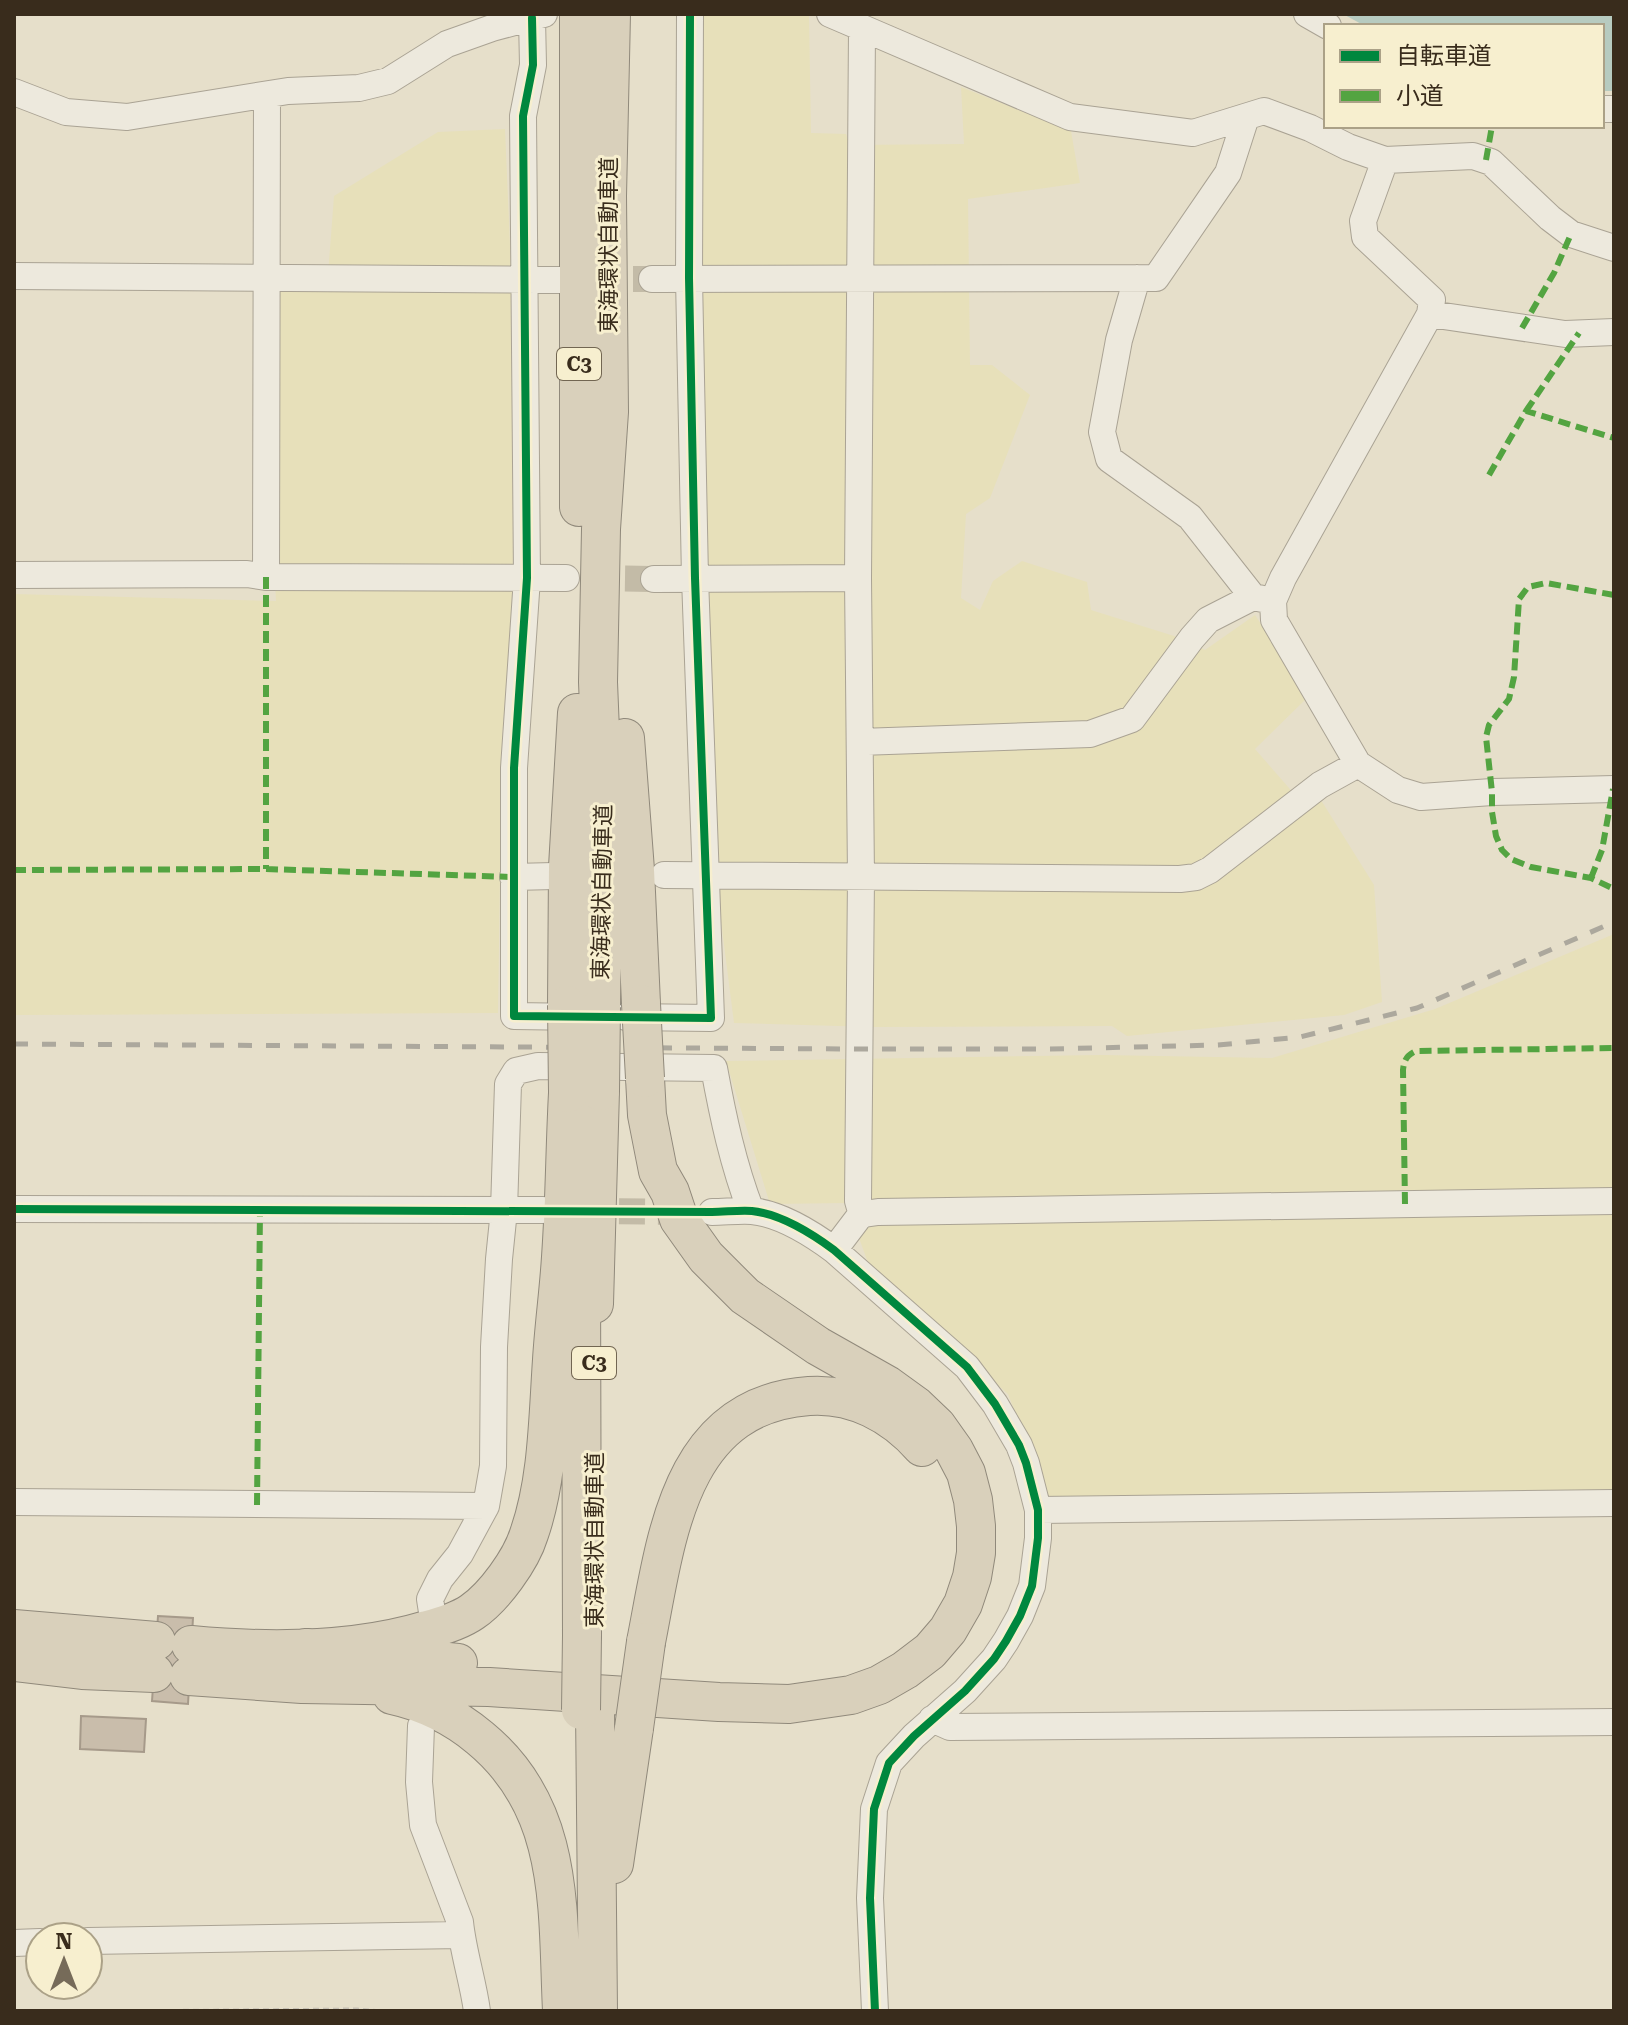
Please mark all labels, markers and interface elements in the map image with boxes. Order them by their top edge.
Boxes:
legend [1324,24,1604,128]
text: 自転車道 [1396,42,1492,70]
text: 小道 [1396,82,1444,110]
street label: 東海環状自動車道 [596,157,621,333]
road number: C3 [557,348,601,380]
street label: 東海環状自動車道 [588,804,616,980]
road number: C3 [572,1347,616,1379]
street label: 東海環状自動車道 [582,1452,607,1628]
north arrow [24,1921,104,2001]
text: N [56,1929,73,1954]

